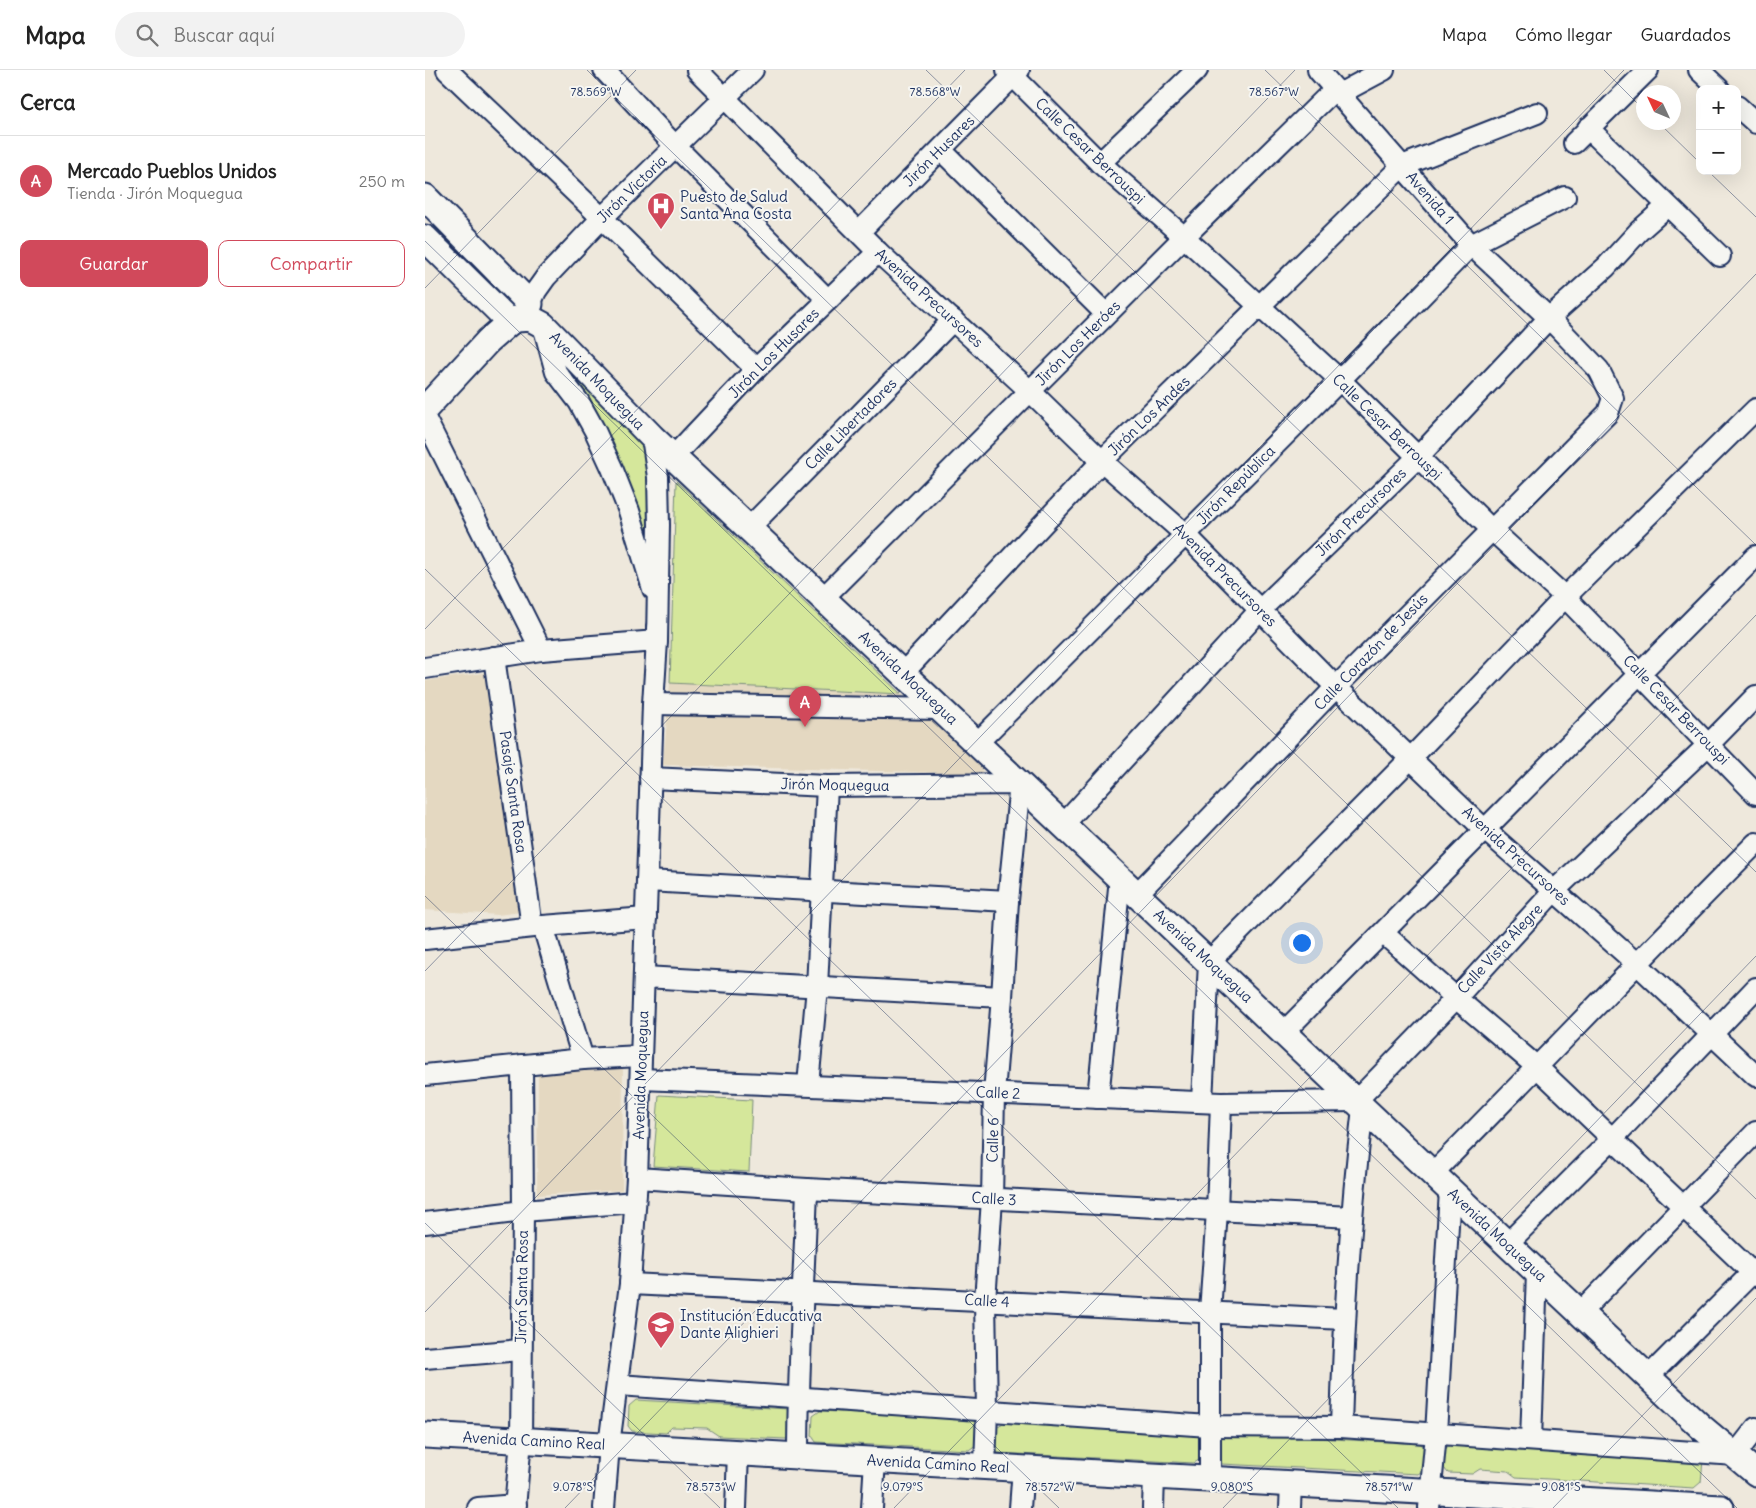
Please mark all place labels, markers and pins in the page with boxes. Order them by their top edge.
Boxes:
place label: Puesto de Salud Santa Ana Costa [680,187,792,223]
hospital icon: Puesto de Salud Santa Ana Costa [646,191,676,230]
pin: A [789,686,821,727]
place label: Institución Educativa Dante Alighieri [680,1306,823,1342]
school or university icon: Institución Educativa Dante Alighieri [646,1310,676,1349]

